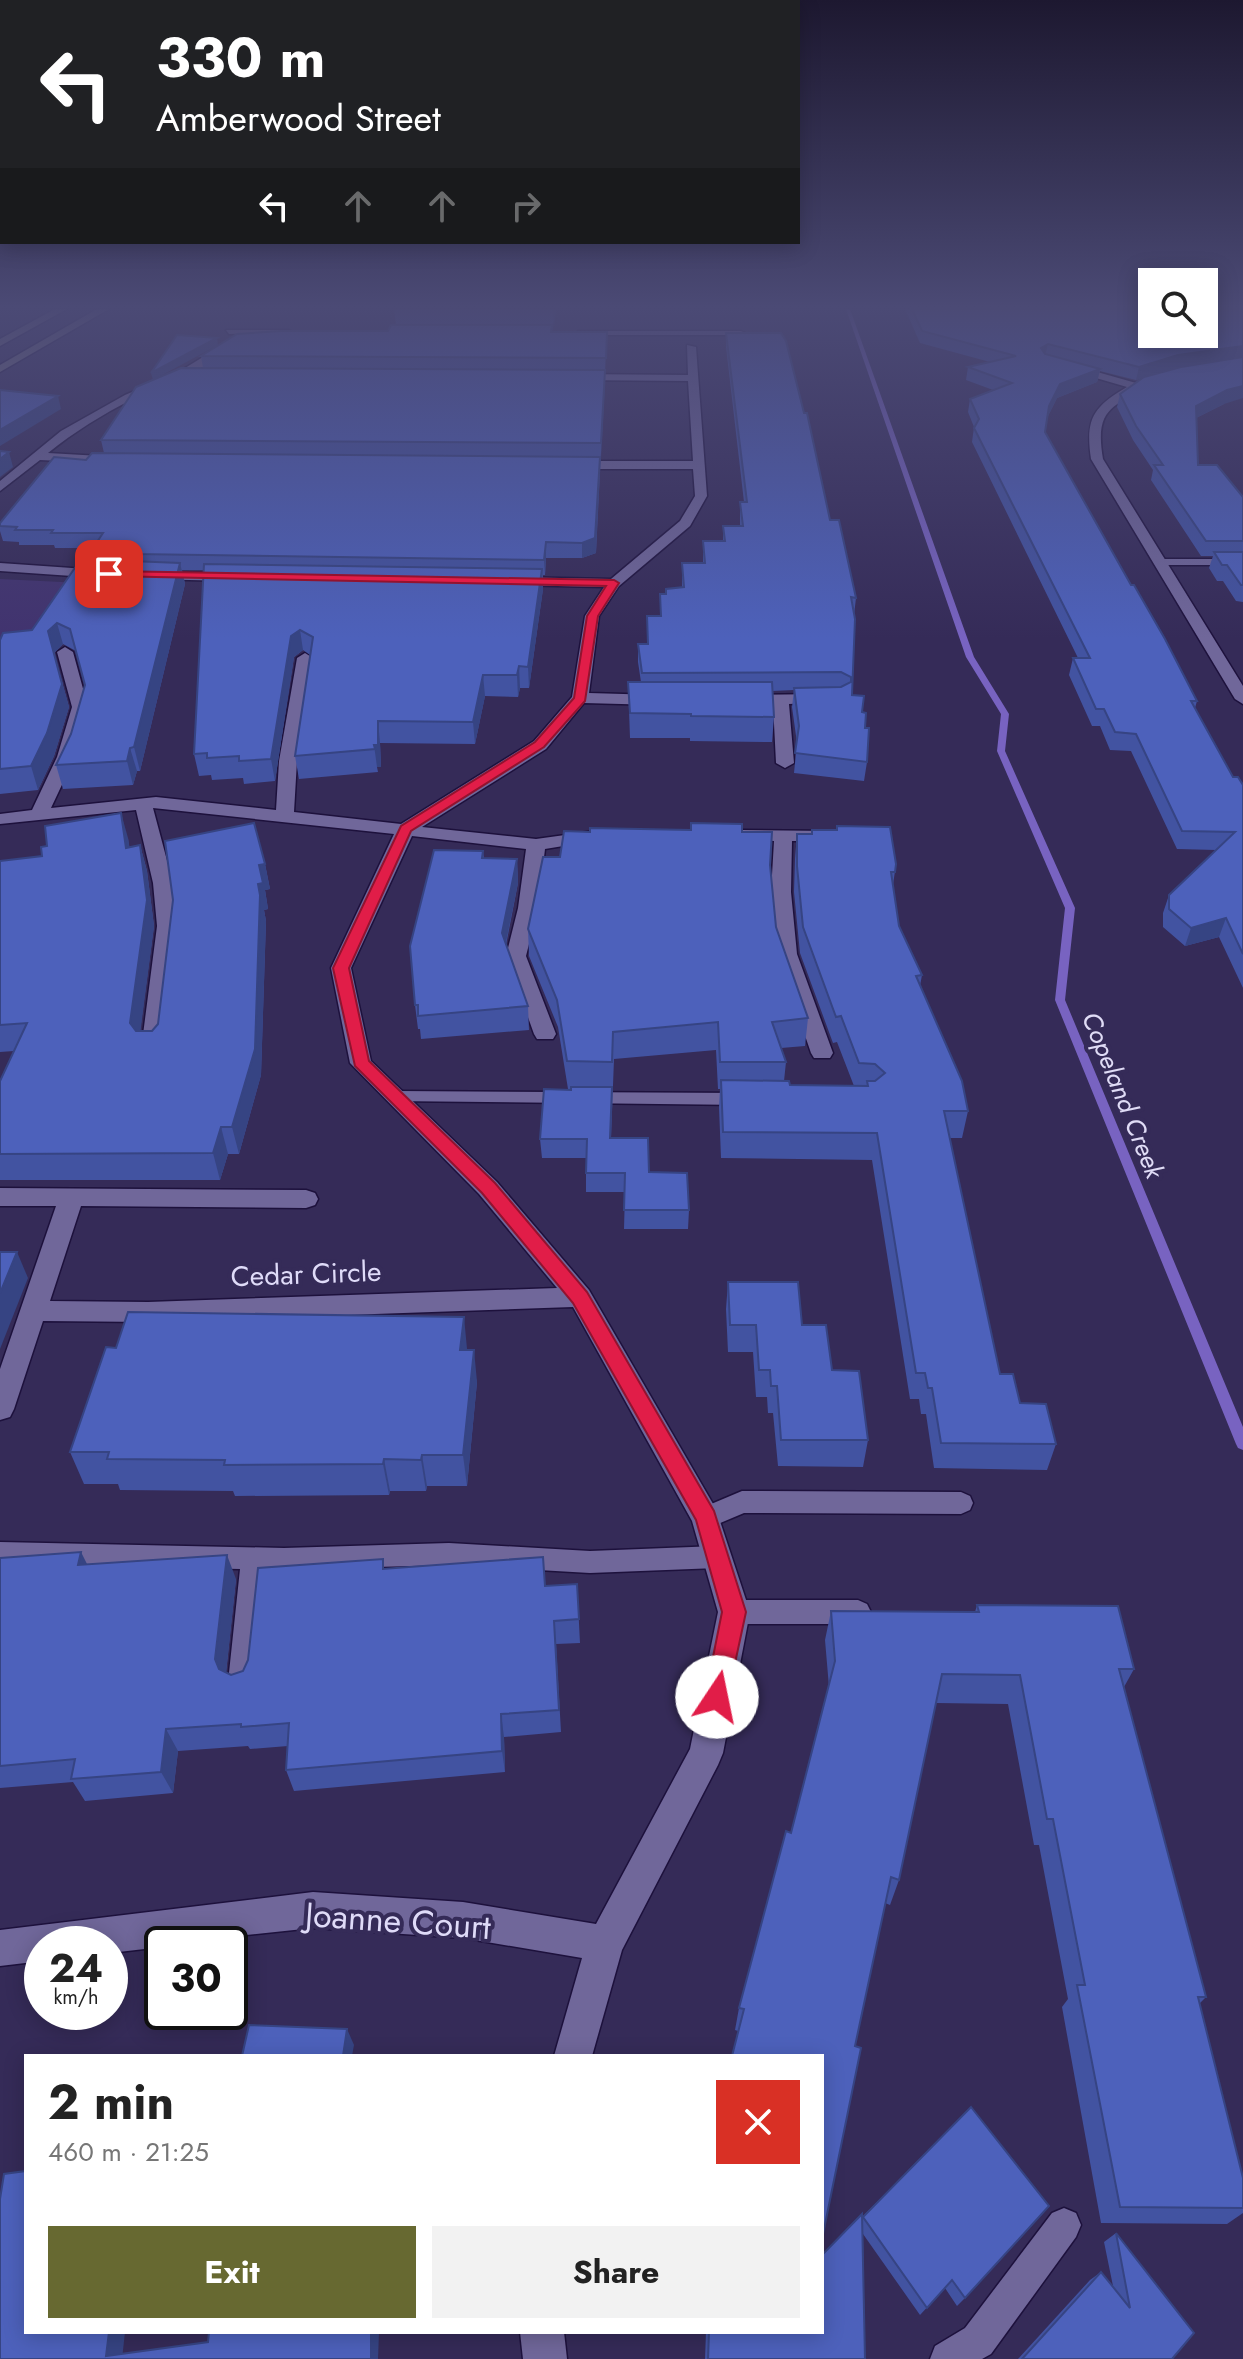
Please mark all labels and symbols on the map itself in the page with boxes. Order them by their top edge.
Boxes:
pin [75,540,143,608]
water label: Copeland Creek [1072,1006,1174,1186]
street label: Cedar Circle [230,1251,382,1297]
position arrow [675,1655,759,1739]
street label: Joanne Court [300,1890,492,1952]
speed limit sign: 30 [144,1926,248,2030]

